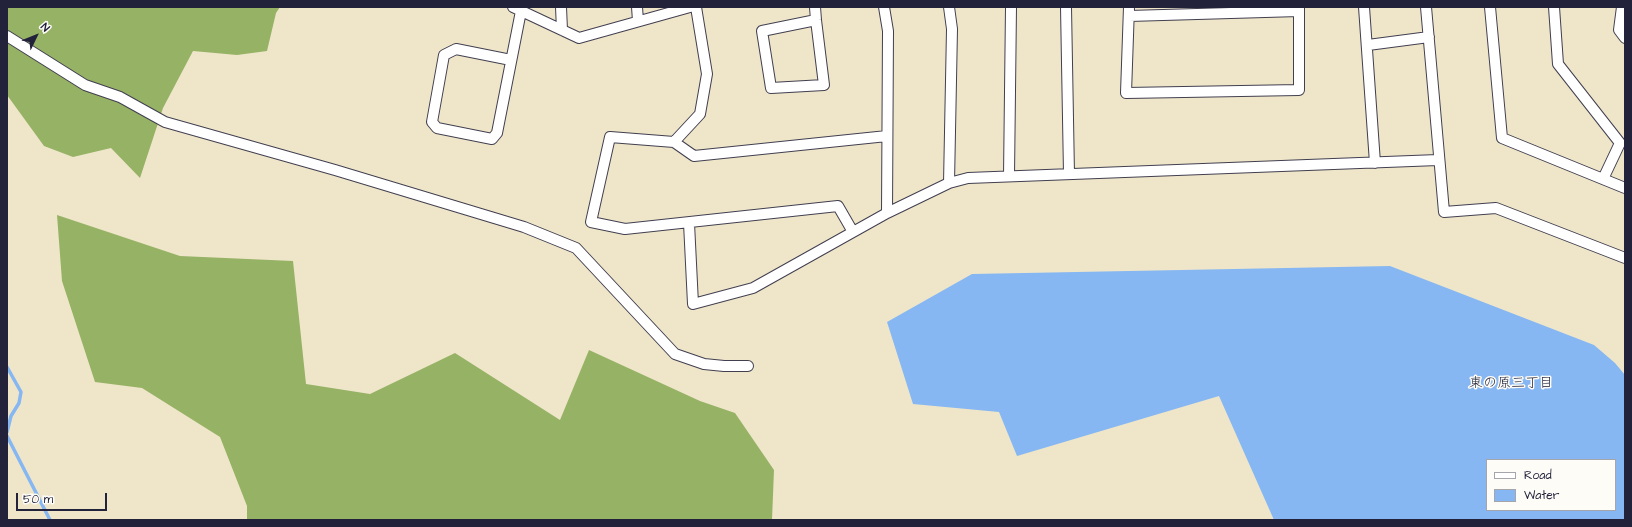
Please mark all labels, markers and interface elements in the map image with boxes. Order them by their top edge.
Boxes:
north arrow [16,16,56,56]
text: N [37,20,53,35]
district label: 東の原三丁目 [1469,376,1553,392]
legend [1486,459,1616,511]
text: Road [1524,467,1552,484]
scale bar [18,485,109,511]
text: Water [1524,487,1559,504]
text: 50 m [23,491,53,508]

